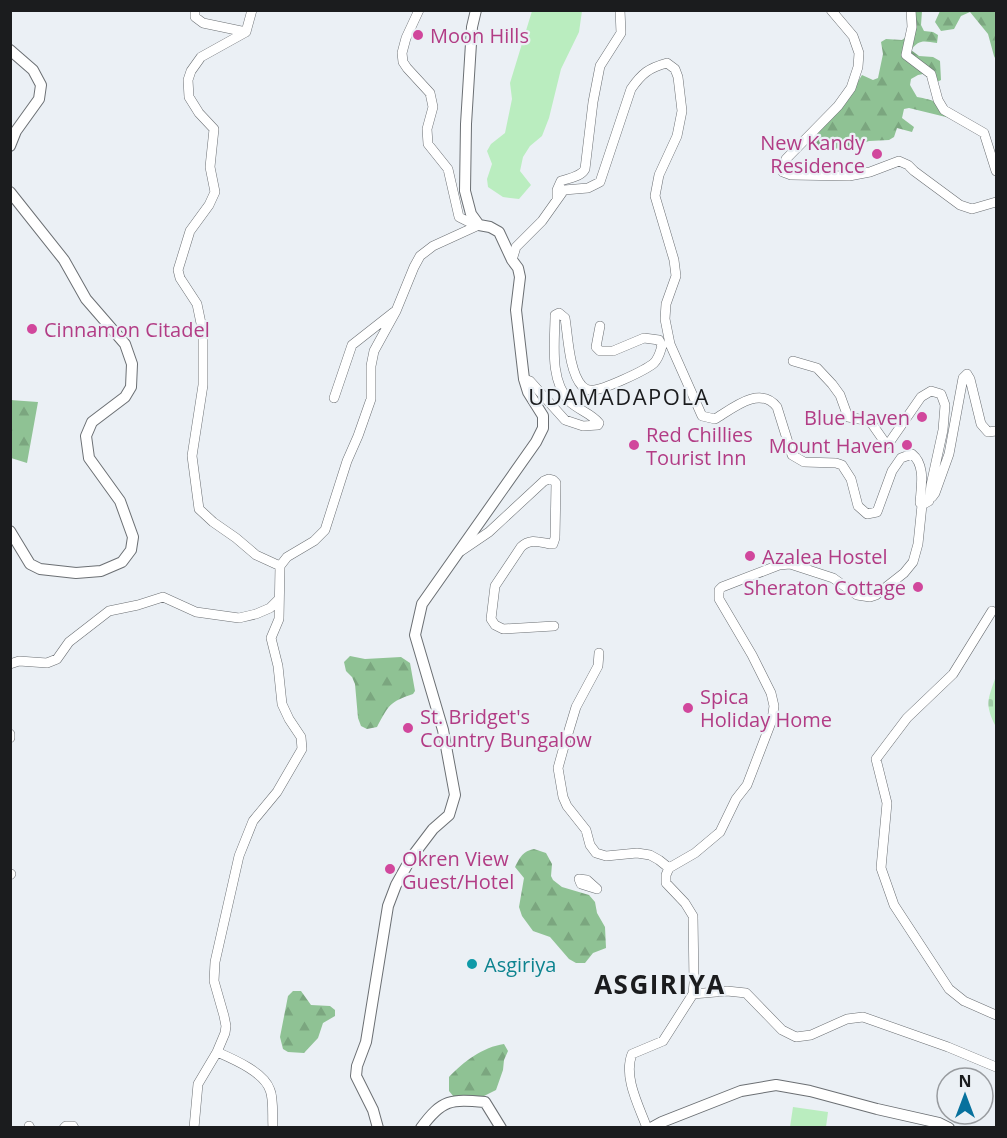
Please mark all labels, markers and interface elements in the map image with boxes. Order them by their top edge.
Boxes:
place label: Moon Hills [430,22,529,49]
marker: Moon Hills [411,28,425,42]
place label: New Kandy Residence [760,129,866,179]
marker: New Kandy Residence [870,147,884,161]
place label: Cinnamon Citadel [44,316,210,343]
marker: Cinnamon Citadel [25,322,39,336]
district label: UDAMADAPOLA [528,381,710,411]
place label: Blue Haven [804,404,910,431]
marker: Blue Haven [915,410,929,424]
place label: Red Chillies Tourist Inn [646,421,753,471]
place label: Mount Haven [769,432,895,459]
marker: Red Chillies Tourist Inn [627,438,641,452]
marker: Mount Haven [900,438,914,452]
place label: Azalea Hostel [762,543,887,570]
marker: Azalea Hostel [743,549,757,563]
place label: Sheraton Cottage [744,574,906,601]
marker: Sheraton Cottage [911,580,925,594]
place label: Spica Holiday Home [700,683,832,733]
marker: Spica Holiday Home [681,701,695,715]
place label: St. Bridget's Country Bungalow [420,703,592,753]
marker: St. Bridget's Country Bungalow [401,721,415,735]
place label: Okren View Guest/Hotel [402,845,514,895]
marker: Okren View Guest/Hotel [383,862,397,876]
place label: Asgiriya [484,951,556,978]
marker: Asgiriya [465,957,479,971]
district label: ASGIRIYA [594,966,726,1002]
north arrow [935,1066,995,1126]
text: N [958,1070,972,1092]

